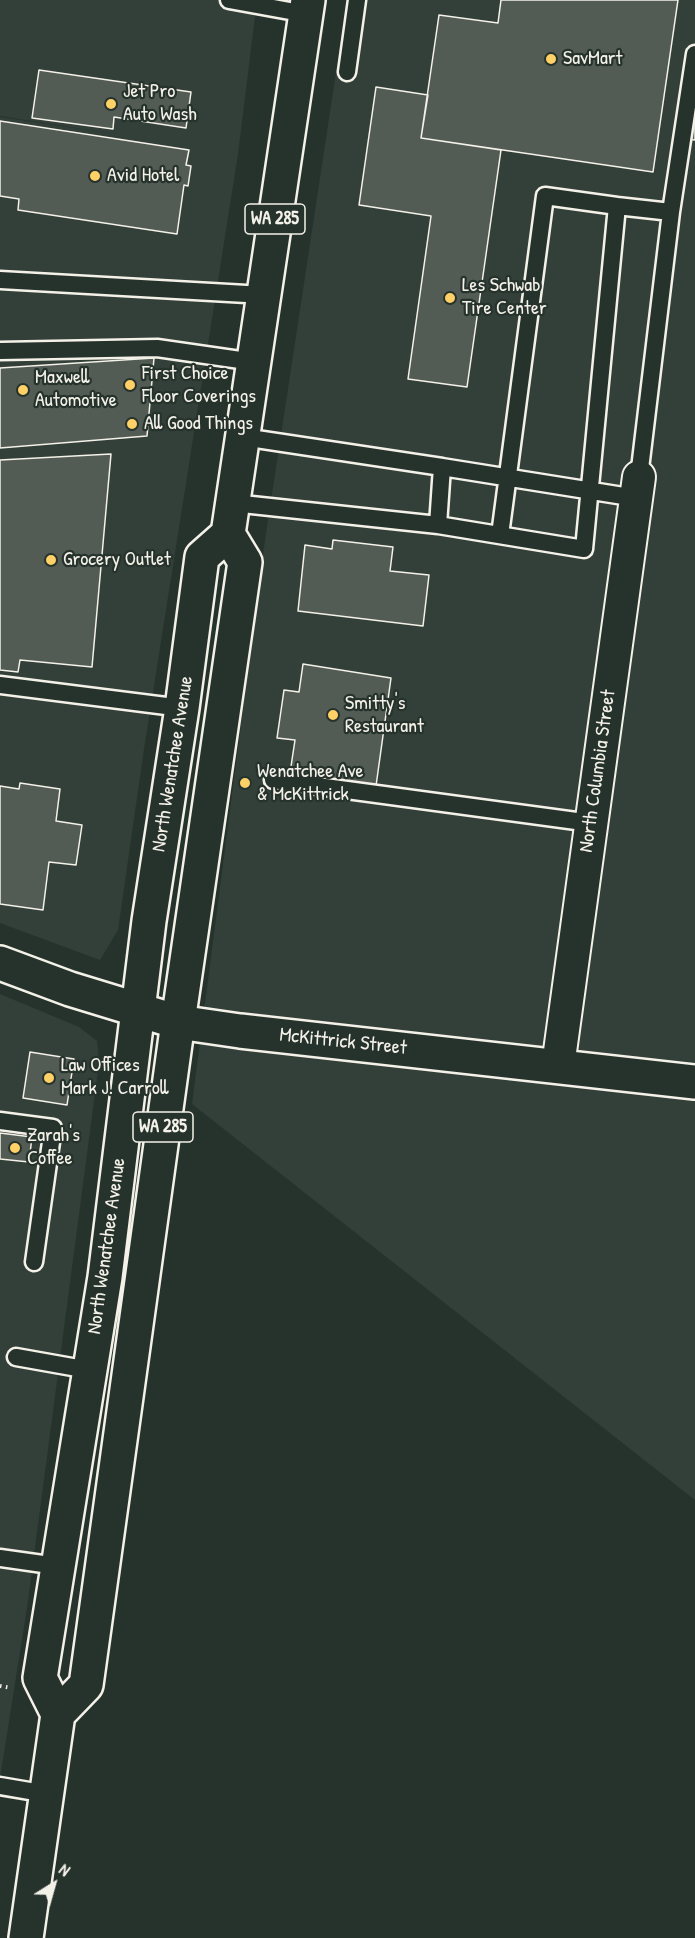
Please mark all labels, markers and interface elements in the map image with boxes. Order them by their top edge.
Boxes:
place label: SavMart [563,47,622,71]
marker: SavMart [544,52,558,66]
place label: Jet Pro Auto Wash [123,80,197,127]
marker: Jet Pro Auto Wash [104,97,118,111]
place label: Avid Hotel [107,164,179,188]
marker: Avid Hotel [88,169,102,183]
road number: WA 285 [245,204,305,234]
place label: Les Schwab Tire Center [462,274,547,321]
marker: Les Schwab Tire Center [443,291,457,305]
place label: First Choice Floor Coverings [142,362,256,409]
place label: Maxwell Automotive [35,366,117,413]
marker: First Choice Floor Coverings [123,378,137,392]
marker: Maxwell Automotive [16,383,30,397]
place label: All Good Things [144,412,253,436]
marker: All Good Things [125,417,139,431]
place label: Grocery Outlet [63,548,171,572]
marker: Grocery Outlet [44,553,58,567]
street label: North Wenatchee Avenue [147,674,199,854]
street label: North Columbia Street [575,688,621,854]
place label: Smitty's Restaurant [345,692,424,739]
marker: Smitty's Restaurant [326,708,340,722]
place label: Wenatchee Ave & McKittrick [257,760,363,807]
marker: Wenatchee Ave & McKittrick [238,776,252,790]
street label: McKittrick Street [278,1023,408,1061]
place label: Law Offices Mark J. Carroll [61,1054,168,1101]
marker: Law Offices Mark J. Carroll [42,1071,56,1085]
road number: WA 285 [133,1112,193,1142]
place label: Zarah's Coffee [27,1124,80,1171]
marker: Zarah's Coffee [8,1141,22,1155]
street label: North Wenatchee Avenue [83,1156,131,1336]
north arrow [24,1854,84,1914]
text: N [55,1858,75,1881]

